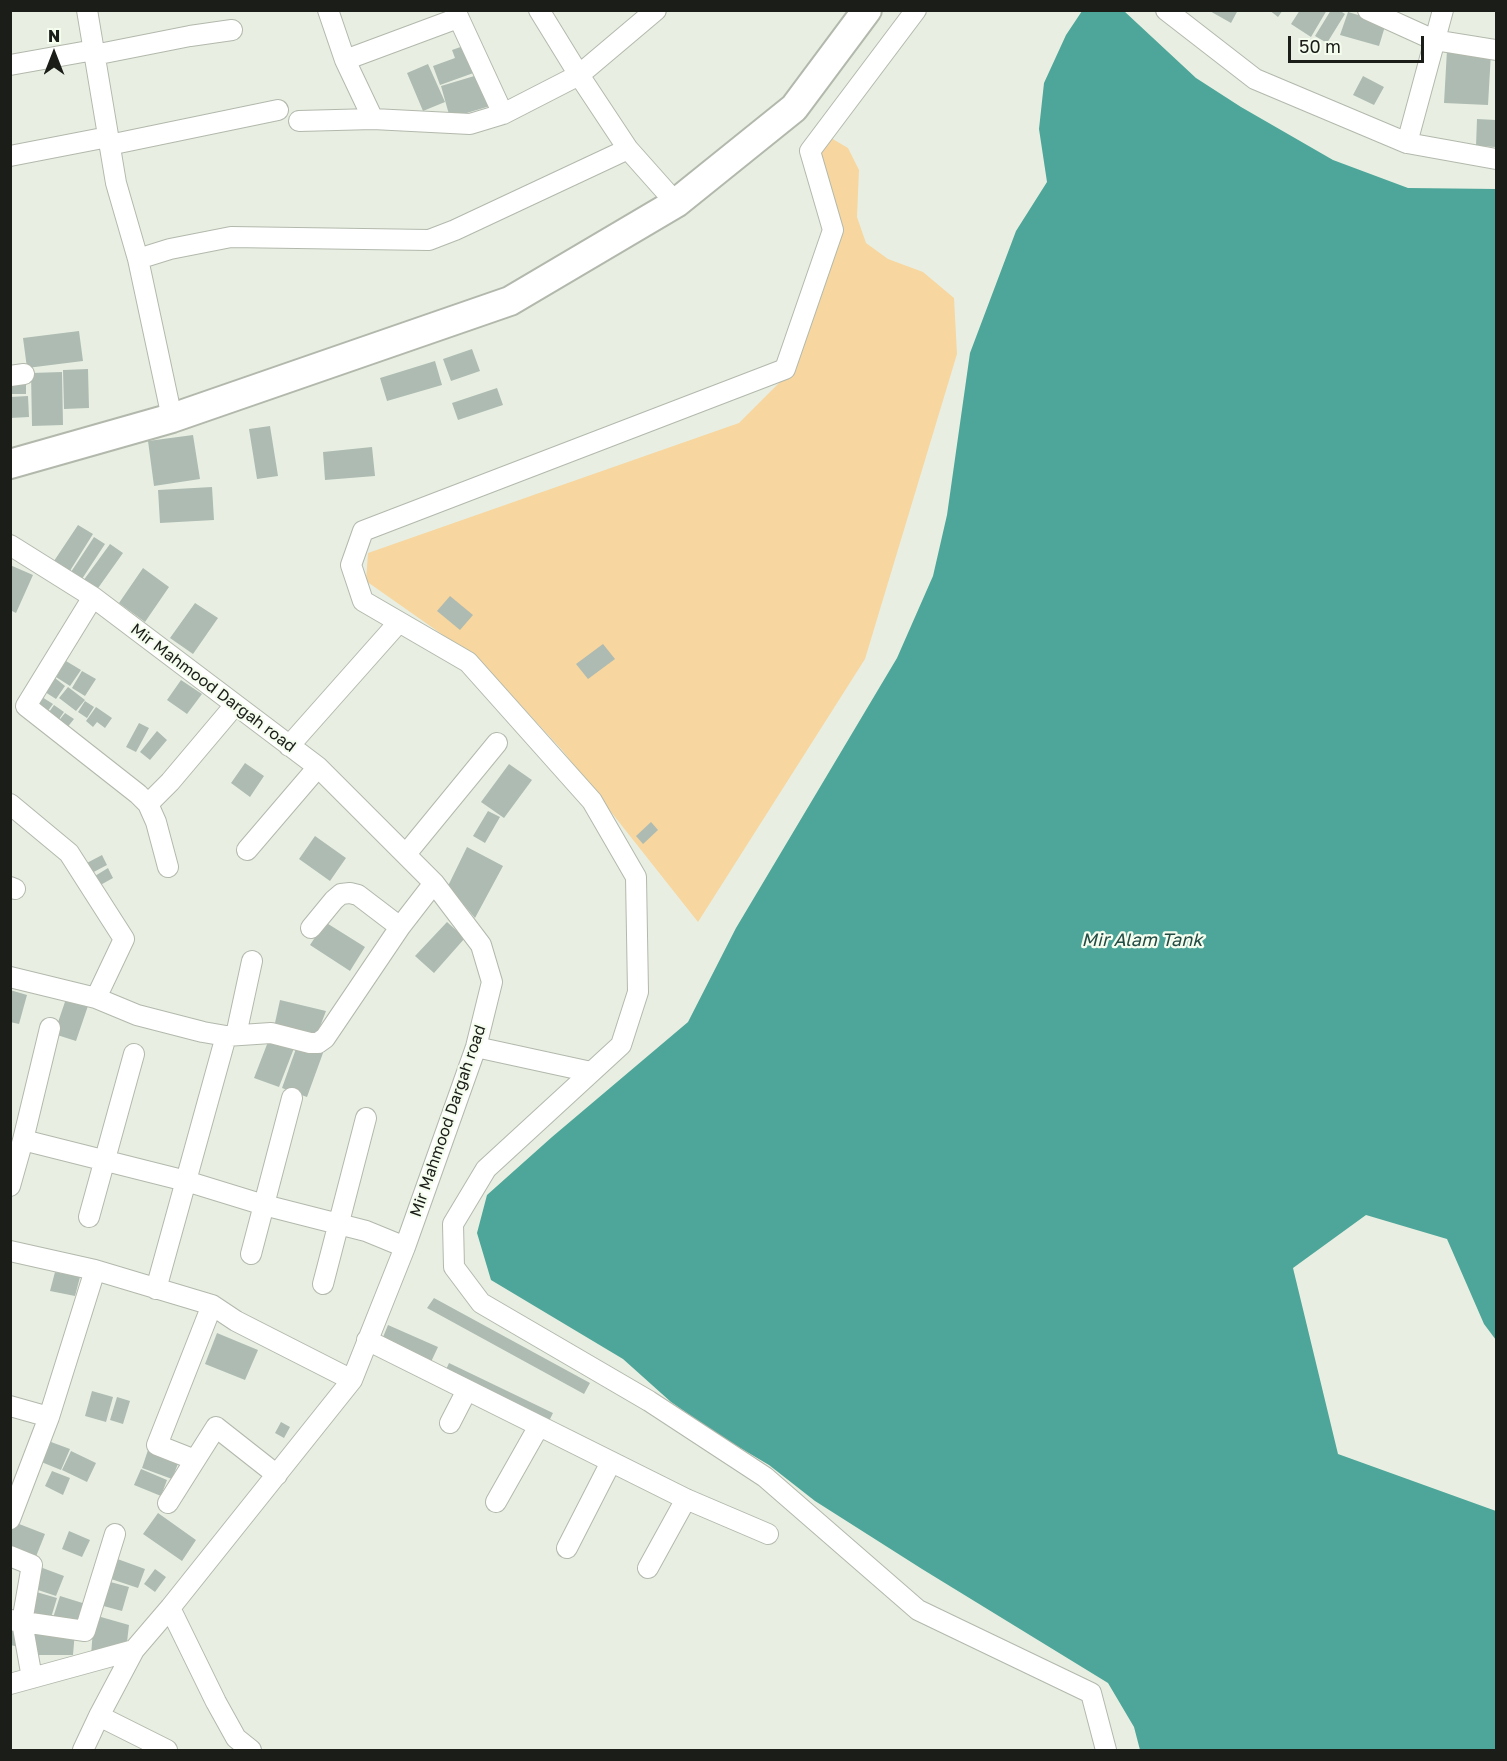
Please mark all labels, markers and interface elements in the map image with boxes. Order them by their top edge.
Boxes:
north arrow [24,24,84,84]
scale bar [1291,24,1428,62]
text: N [48,26,60,46]
text: 50 m [1299,35,1341,57]
street label: Mir Mahmood Dargah road [127,620,299,756]
water label: Mir Alam Tank [1082,929,1202,951]
street label: Mir Mahmood Dargah road [406,1023,490,1219]

